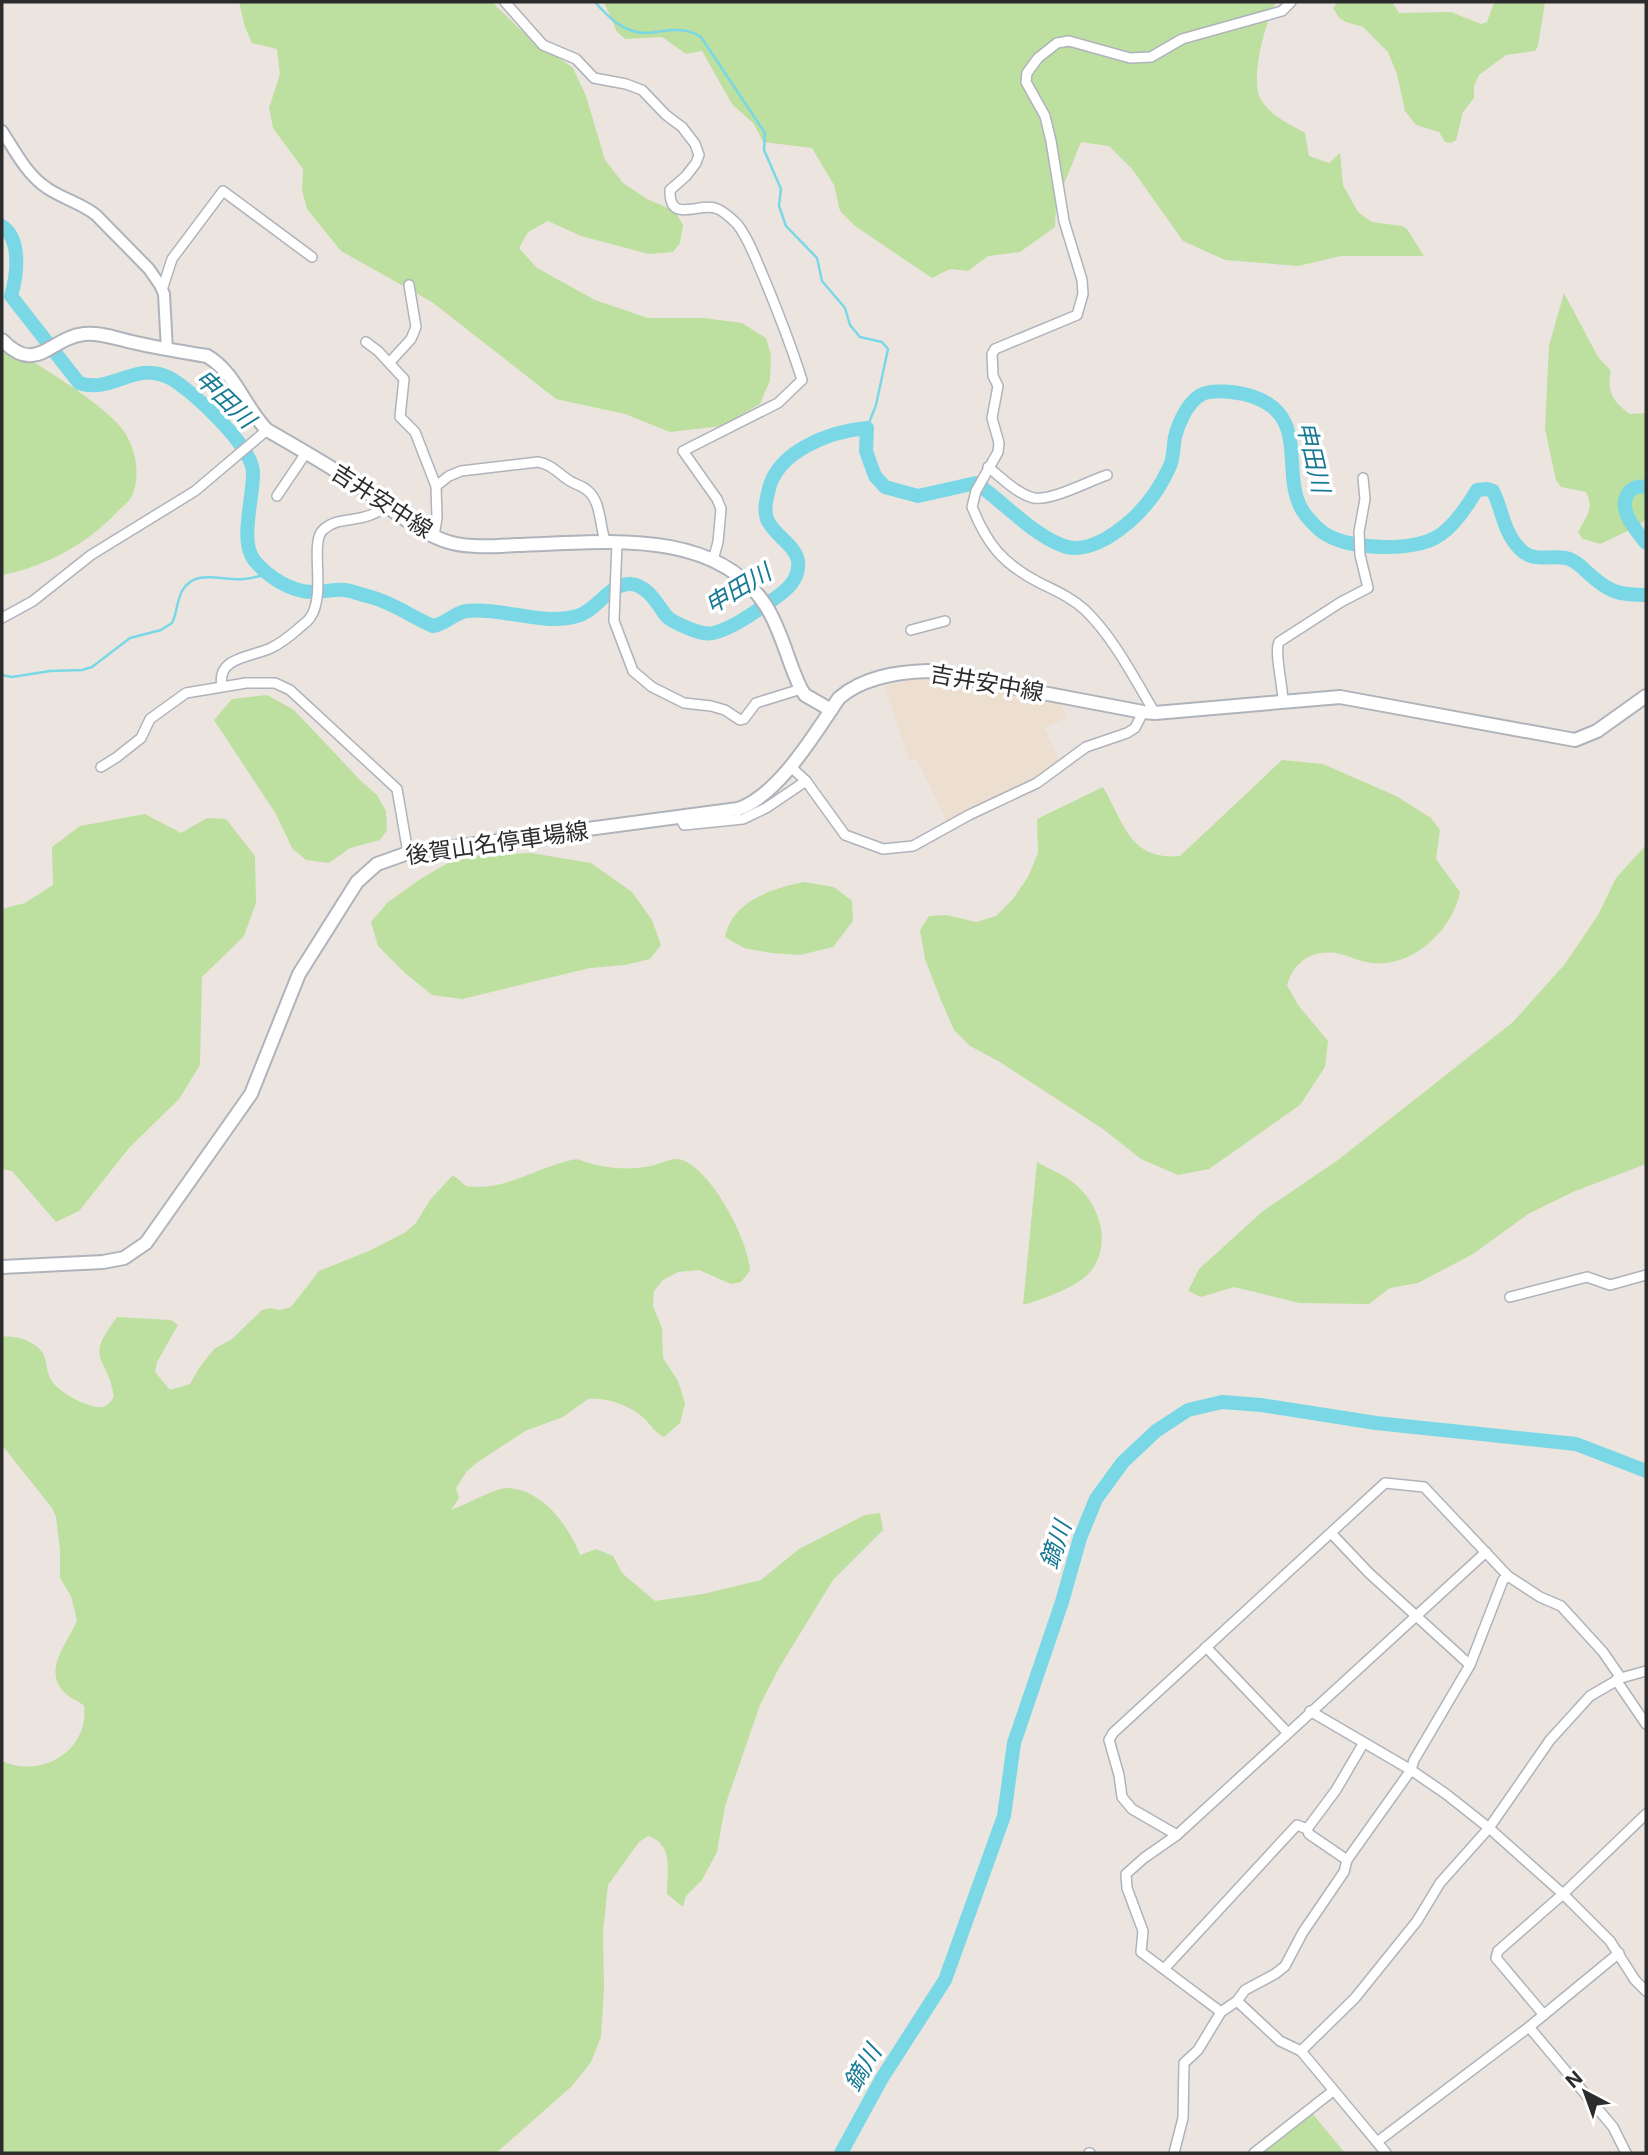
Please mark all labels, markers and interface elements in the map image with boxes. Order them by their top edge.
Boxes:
water label: 申田川 [189,363,263,436]
water label: 申田川 [1291,419,1336,498]
street label: 吉井安中線 [326,458,438,544]
water label: 申田川 [699,556,779,620]
street label: 吉井安中線 [928,659,1046,707]
street label: 後賀山名停車場線 [404,816,590,870]
water label: 鏑川 [1034,1515,1078,1572]
water label: 鏑川 [838,2037,889,2096]
north arrow [1550,2057,1620,2127]
text: N [1561,2066,1587,2093]

